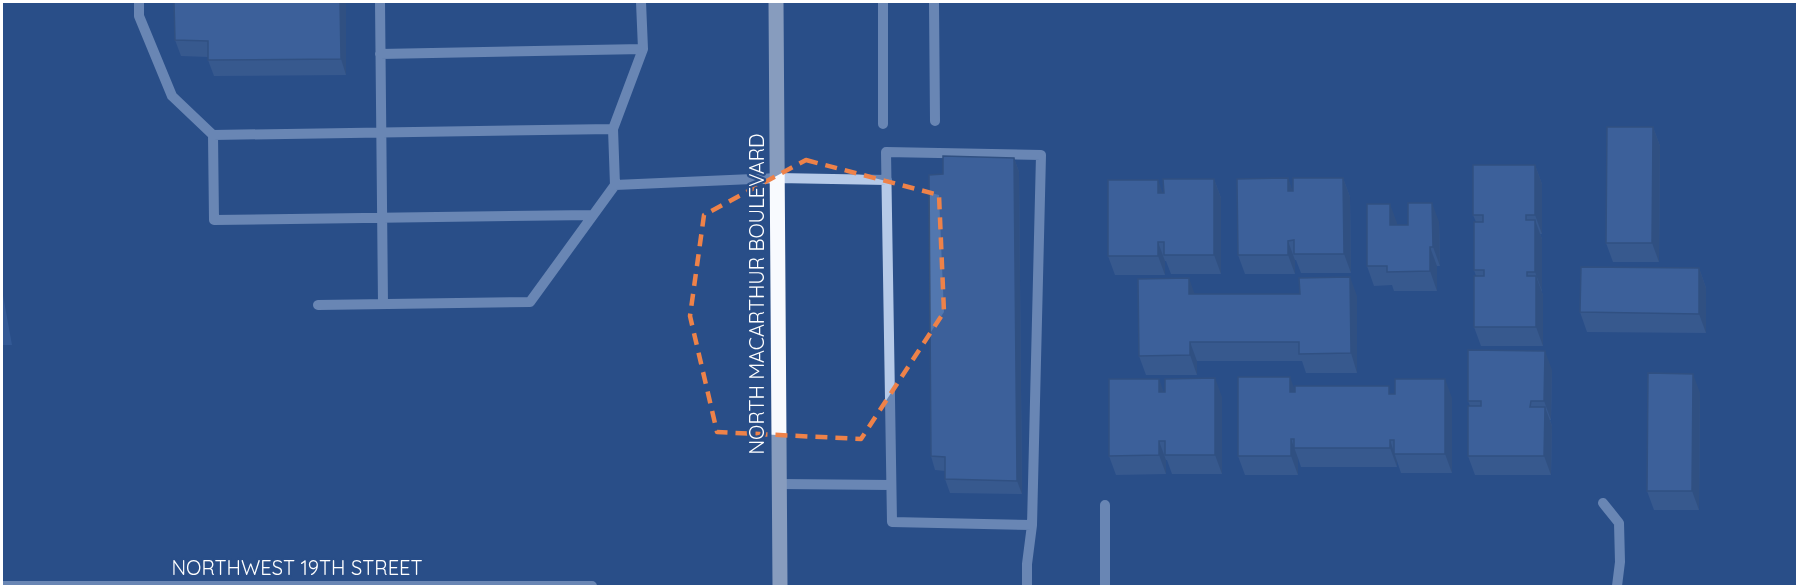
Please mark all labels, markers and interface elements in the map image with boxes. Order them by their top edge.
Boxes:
street label: NORTH MACARTHUR BOULEVARD [744,134,769,454]
street label: NORTHWEST 19TH STREET [172,555,422,580]

